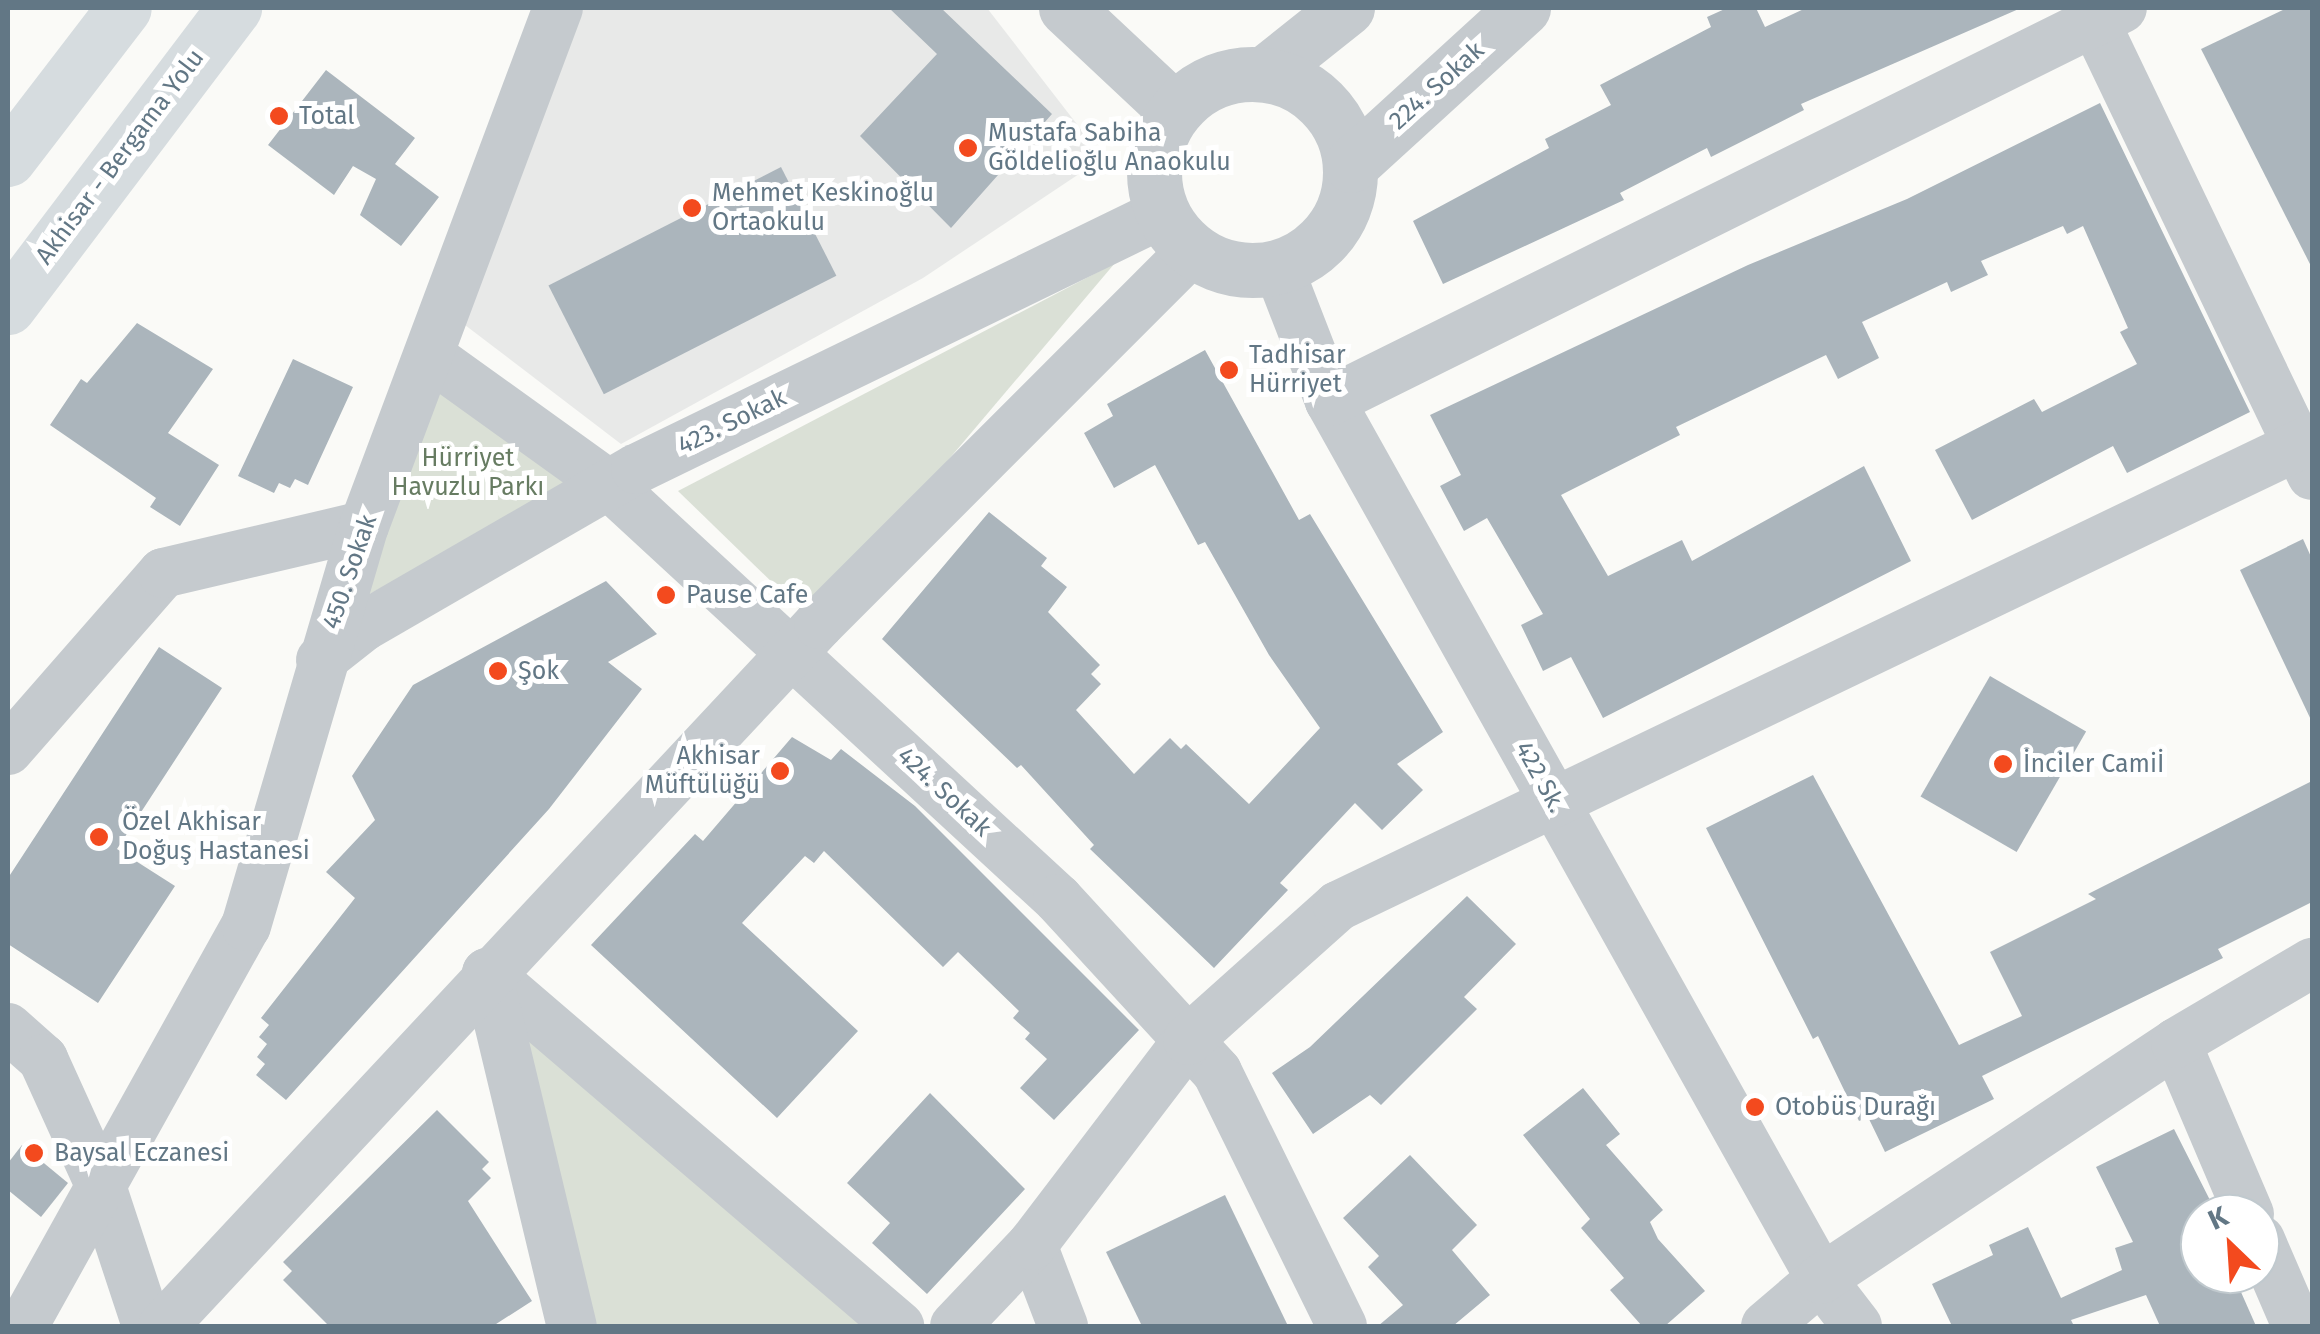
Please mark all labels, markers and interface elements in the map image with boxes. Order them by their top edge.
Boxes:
street label: 224. Sokak [1383,36,1491,136]
street label: Akhisar - Bergama Yolu [29,44,211,270]
place label: Total [299,101,355,131]
marker: Total [268,105,290,127]
place label: Mustafa Sabiha Göldelioğlu Anaokulu [988,119,1231,178]
marker: Mustafa Sabiha Göldelioğlu Anaokulu [957,137,979,159]
place label: Mehmet Keskinoğlu Ortaokulu [712,179,934,238]
marker: Mehmet Keskinoğlu Ortaokulu [681,197,703,219]
place label: Tadhisar Hürriyet [1249,341,1346,400]
marker: Tadhisar Hürriyet [1218,359,1240,381]
street label: 423. Sokak [673,383,791,461]
park label: Hürriyet Havuzlu Parkı [392,444,544,503]
street label: 450. Sokak [316,511,384,633]
place label: Pause Cafe [686,580,808,610]
marker: Pause Cafe [655,584,677,606]
place label: Şok [518,656,559,686]
marker: Şok [487,660,509,682]
street label: 422 Sk. [1508,736,1572,818]
street label: 424. Sokak [891,741,997,843]
place label: Akhisar Müftülüğü [645,742,760,801]
place label: İnciler Camiİ [2023,749,2164,779]
marker: İnciler Camiİ [1992,753,2014,775]
marker: Akhisar Müftülüğü [769,760,791,782]
place label: Özel Akhisar Doğuş Hastanesi [122,808,310,867]
marker: Özel Akhisar Doğuş Hastanesi [86,824,112,850]
place label: Otobüs Durağı [1775,1092,1936,1122]
marker: Otobüs Durağı [1744,1096,1766,1118]
place label: Baysal Eczanesi [54,1138,229,1168]
marker: Baysal Eczanesi [23,1142,45,1164]
north arrow [2180,1194,2280,1294]
text: K [2203,1199,2233,1237]

